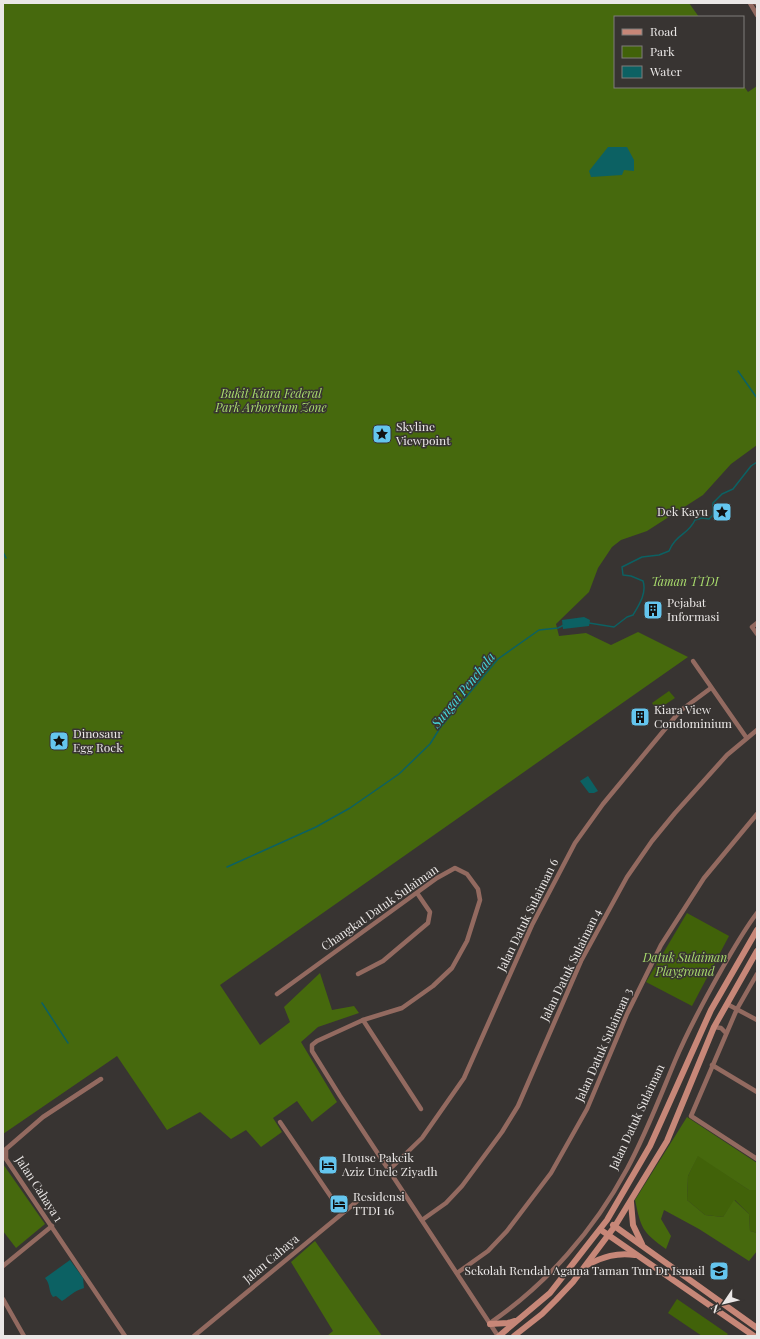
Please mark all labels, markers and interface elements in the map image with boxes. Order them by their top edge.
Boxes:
legend [614,16,744,88]
text: Road [650,23,677,39]
text: Park [650,43,675,59]
text: Water [649,63,683,79]
park label: Bukit Kiara Federal Park Arboretum Zone [214,385,327,415]
place label: Skyline Viewpoint [395,418,451,448]
place icon: Skyline Viewpoint [371,423,393,445]
place icon: Dek Kayu [711,501,733,523]
place label: Dek Kayu [657,503,708,519]
park label: Taman TTDI [651,573,720,589]
place label: Pejabat Informasi [667,594,720,624]
building icon: Pejabat Informasi [642,599,664,621]
water label: Sungai Penchala [426,648,498,732]
place label: Kiara View Condominium [654,701,732,731]
building icon: Kiara View Condominium [629,706,651,728]
place label: Dinosaur Egg Rock [73,725,123,755]
place icon: Dinosaur Egg Rock [48,730,70,752]
street label: Jalan Datuk Sulaiman 6 [492,855,561,975]
street label: Changkat Datuk Sulaiman [318,861,441,954]
street label: Jalan Datuk Sulaiman 4 [535,906,604,1024]
park label: Datuk Sulaiman Playground [642,949,727,979]
street label: Jalan Datuk Sulaiman 3 [570,985,635,1105]
street label: Jalan Datuk Sulaiman [604,1061,668,1173]
place label: House Pakcik Aziz Uncle Ziyadh [341,1149,438,1179]
street label: Jalan Cahaya 1 [12,1152,67,1225]
hotel icon: House Pakcik Aziz Uncle Ziyadh [317,1154,339,1176]
place label: Residensi TTDI 16 [353,1188,405,1218]
hotel icon: Residensi TTDI 16 [328,1193,350,1215]
street label: Jalan Cahaya [238,1230,302,1287]
school or university icon: Sekolah Rendah Agama Taman Tun Dr Ismail [708,1260,730,1282]
place label: Sekolah Rendah Agama Taman Tun Dr Ismail [465,1262,706,1278]
north arrow [704,1283,744,1323]
text: N [707,1301,724,1317]

